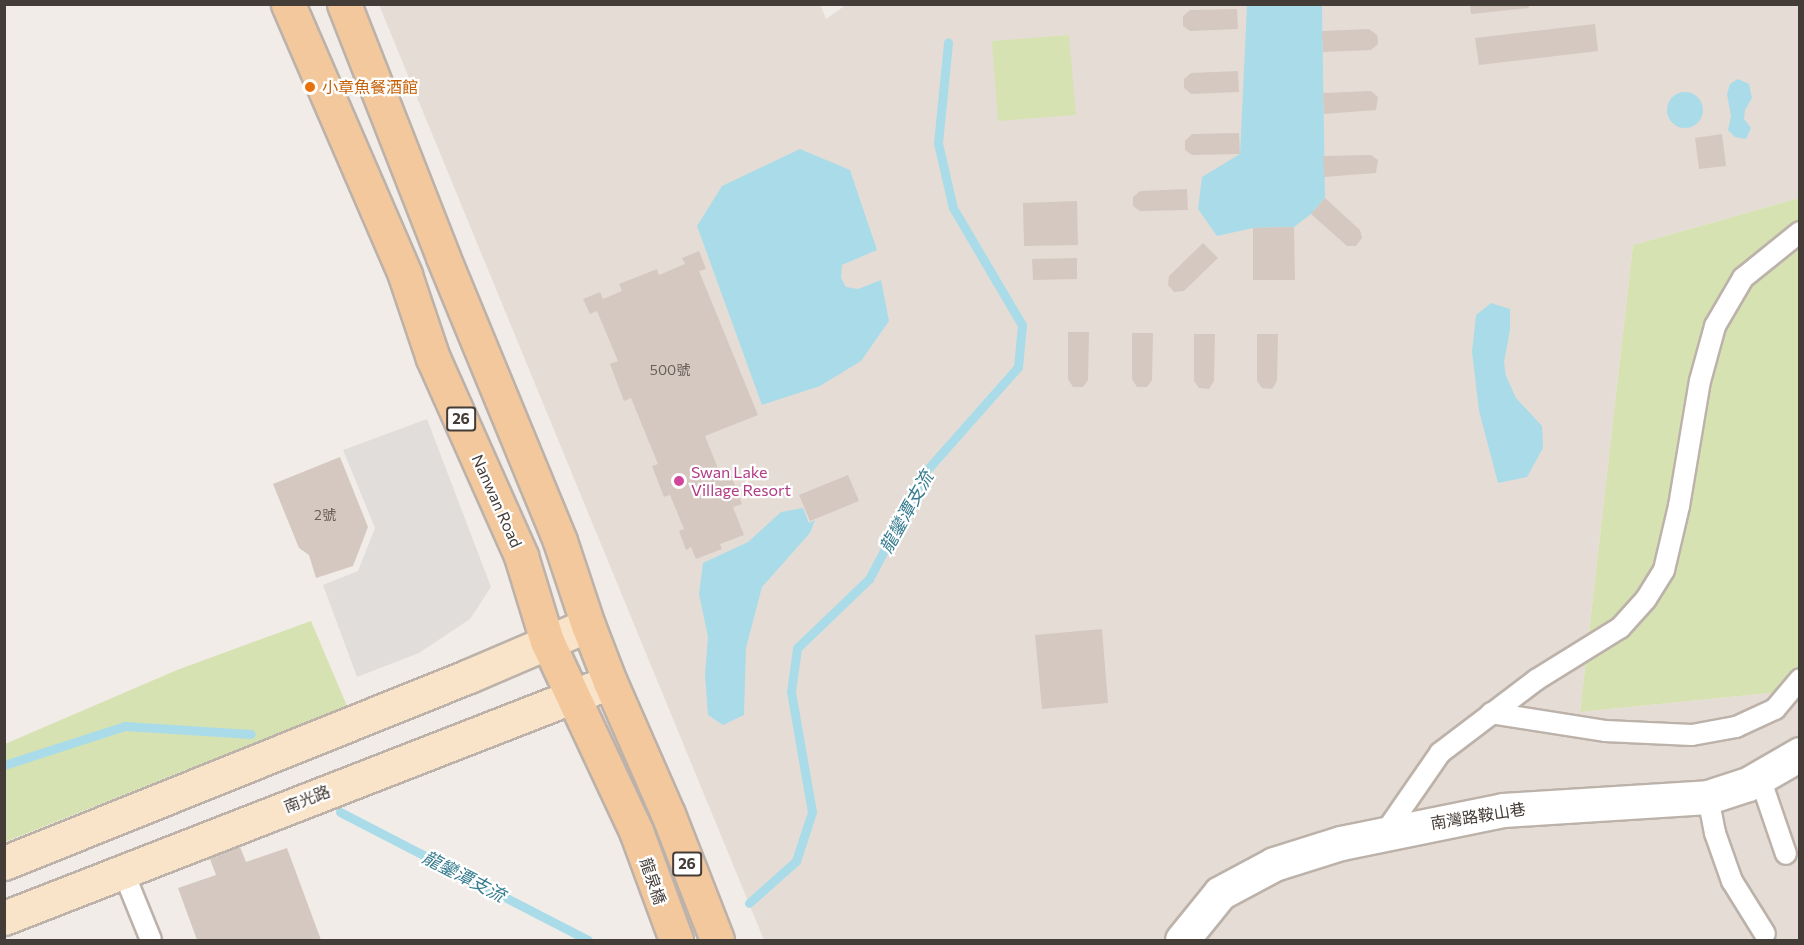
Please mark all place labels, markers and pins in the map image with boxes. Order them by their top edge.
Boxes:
place label: 小章魚餐酒館 [322,77,418,97]
marker: 小章魚餐酒館 [303,80,317,94]
place label: Swan Lake Village Resort [691,462,791,500]
marker: Swan Lake Village Resort [672,474,686,488]

